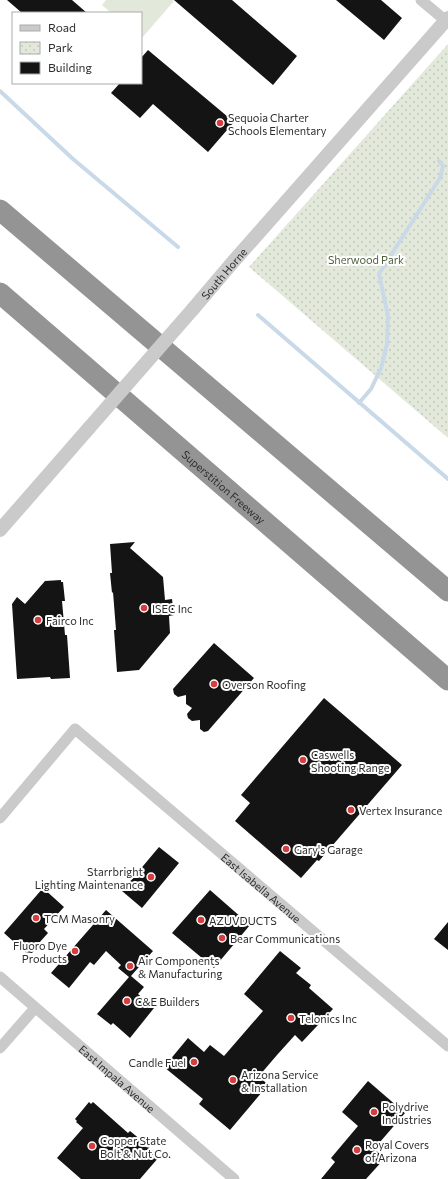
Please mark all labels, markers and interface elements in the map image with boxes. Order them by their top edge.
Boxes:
legend [12,12,142,84]
text: Road [48,20,76,34]
text: Park [48,40,74,54]
text: Building [48,60,92,74]
place label: Sequoia Charter Schools Elementary [228,111,327,137]
marker: Sequoia Charter Schools Elementary [215,118,225,128]
street label: South Horne [198,245,249,302]
park label: Sherwood Park [328,253,404,266]
street label: Superstition Freeway [180,447,268,526]
place label: ISEC Inc [152,602,193,615]
marker: ISEC Inc [139,603,149,613]
place label: Fairco Inc [46,614,94,627]
marker: Fairco Inc [33,615,43,625]
place label: Overson Roofing [222,678,306,691]
marker: Overson Roofing [209,679,219,689]
place label: Caswells Shooting Range [311,748,390,774]
marker: Caswells Shooting Range [298,755,308,765]
place label: Vertex Insurance [359,804,442,817]
marker: Vertex Insurance [346,805,356,815]
place label: Gary's Garage [294,843,363,856]
marker: Gary's Garage [281,844,291,854]
street label: East Isabella Avenue [219,850,304,925]
place label: Starrbright Lighting Maintenance [35,865,143,891]
marker: Starrbright Lighting Maintenance [146,872,156,882]
place label: TCM Masonry [44,912,115,925]
marker: TCM Masonry [31,913,41,923]
place label: AZUVDUCTS [209,914,277,927]
marker: AZUVDUCTS [196,915,206,925]
place label: Bear Communications [230,932,340,945]
marker: Bear Communications [217,933,227,943]
place label: Fluoro Dye Products [13,939,67,965]
marker: Fluoro Dye Products [70,946,80,956]
place label: Air Components & Manufacturing [138,954,222,980]
marker: Air Components & Manufacturing [125,961,135,971]
place label: C&E Builders [135,995,199,1008]
marker: C&E Builders [122,996,132,1006]
place label: Telonics Inc [299,1012,357,1025]
marker: Telonics Inc [286,1013,296,1023]
street label: East Impala Avenue [77,1042,158,1115]
place label: Candle Fuel [128,1056,186,1069]
marker: Candle Fuel [189,1057,199,1067]
place label: Arizona Service & Installation [241,1068,319,1094]
marker: Arizona Service & Installation [228,1075,238,1085]
place label: Polydrive Industries [382,1100,431,1126]
marker: Polydrive Industries [369,1107,379,1117]
place label: Copper State Bolt & Nut Co. [100,1134,171,1160]
place label: Royal Covers of Arizona [365,1138,429,1164]
marker: Copper State Bolt & Nut Co. [87,1141,97,1151]
marker: Royal Covers of Arizona [352,1145,362,1155]

